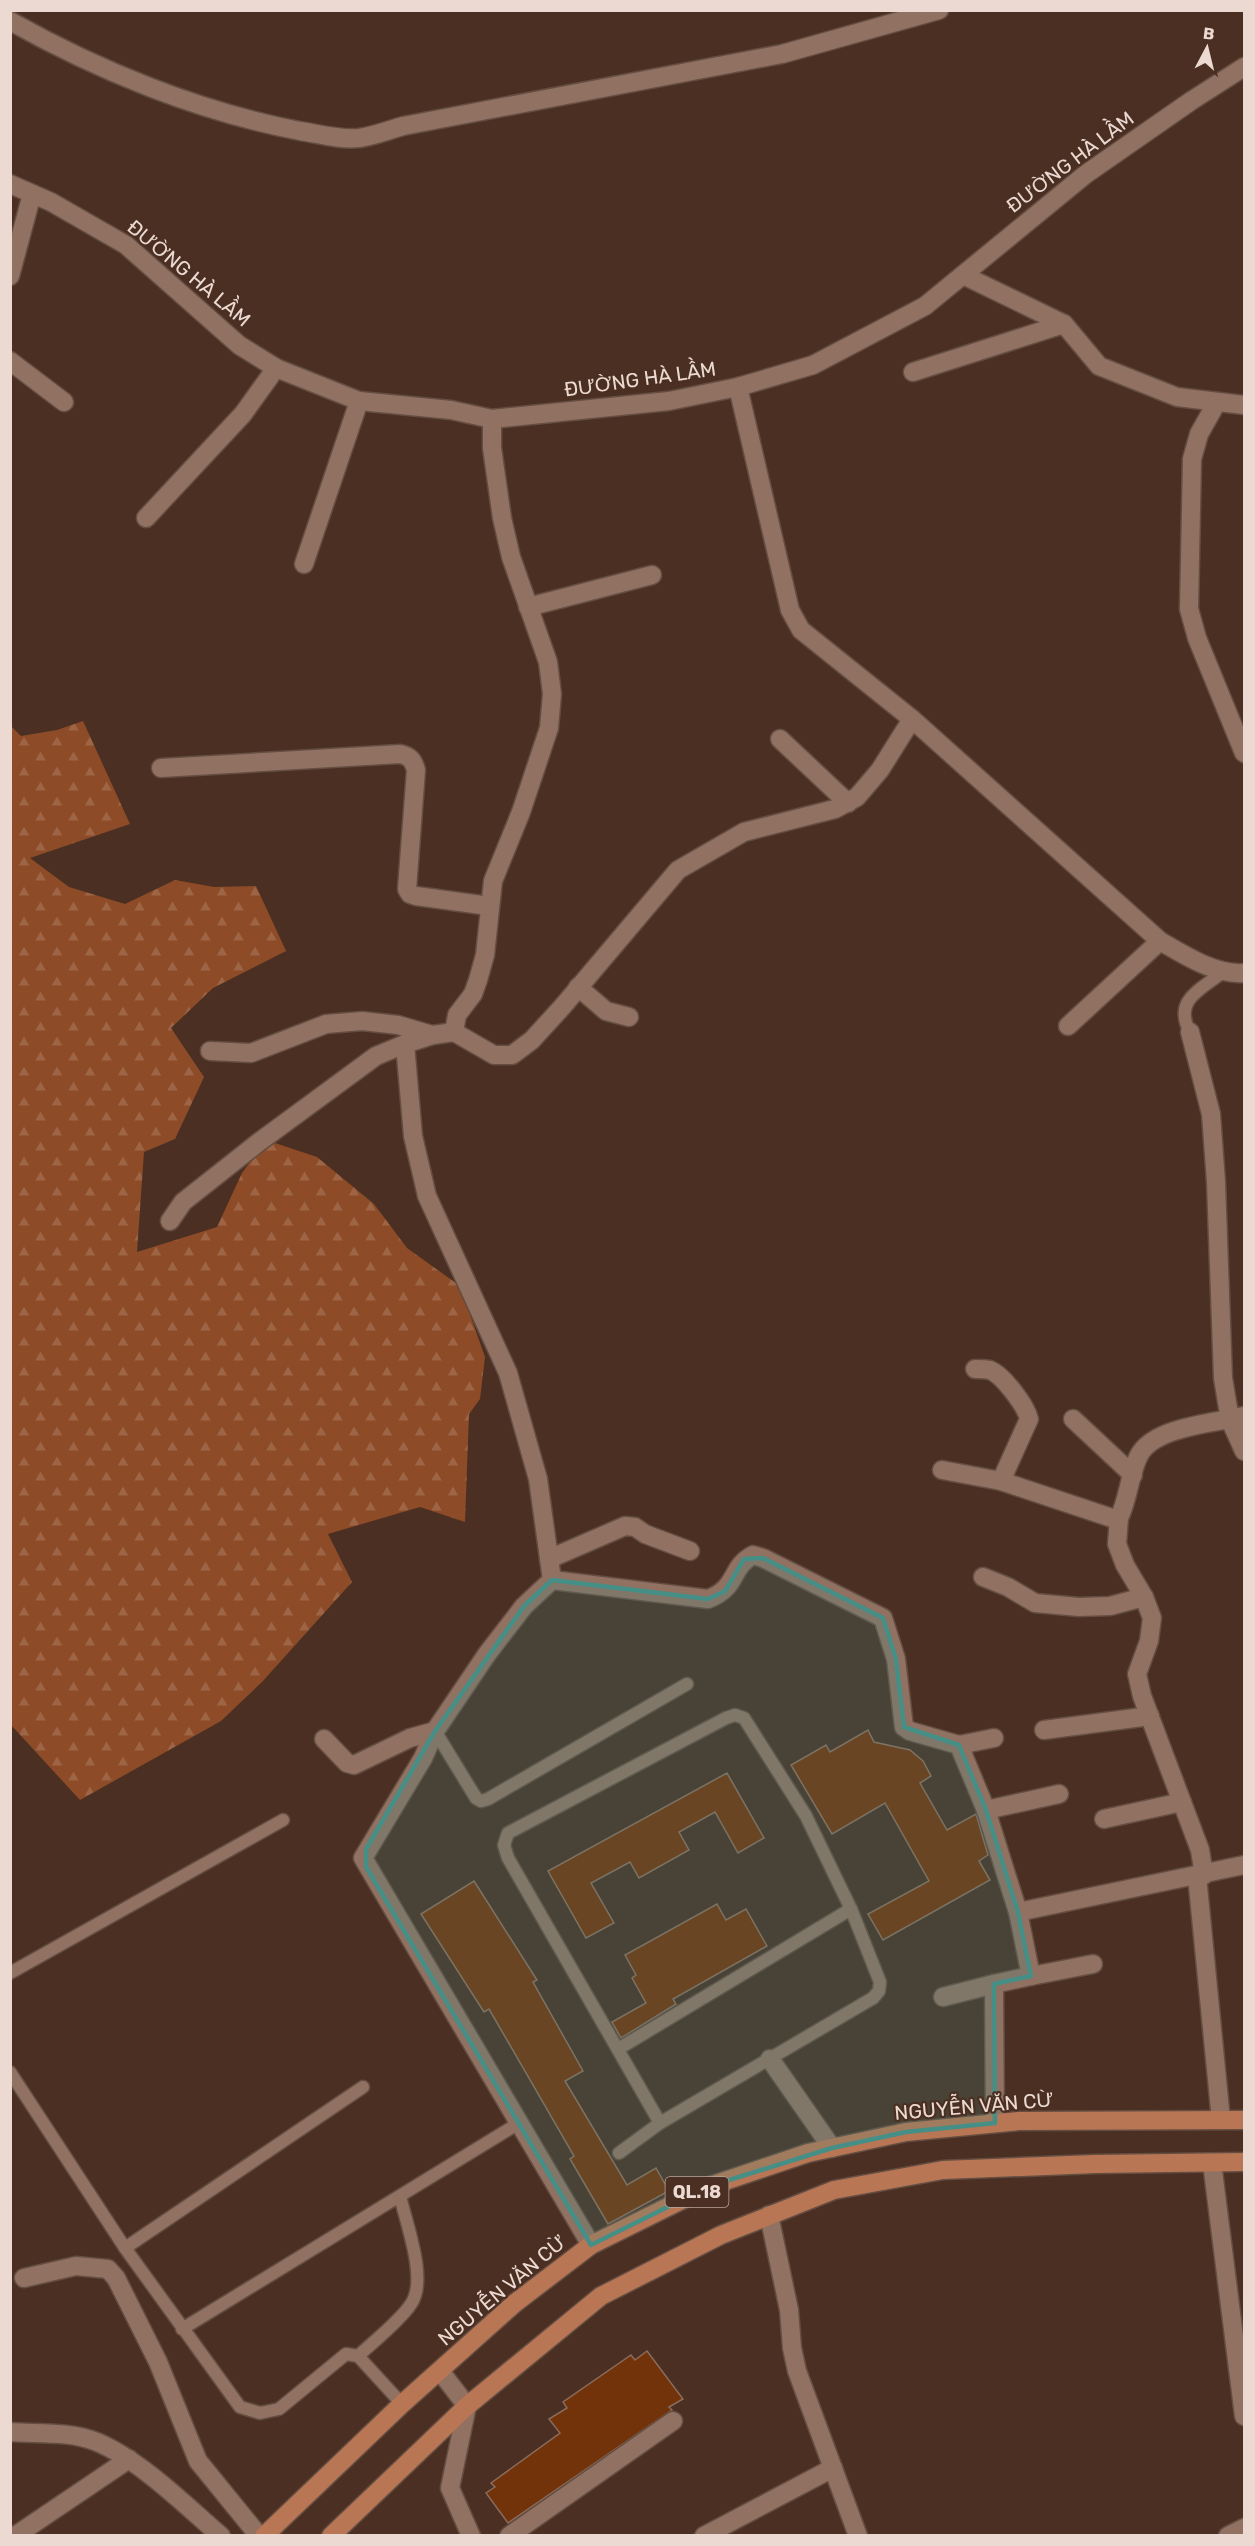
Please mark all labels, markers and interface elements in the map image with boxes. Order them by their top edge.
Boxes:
north arrow [1177,18,1237,78]
text: B [1202,23,1216,44]
street label: ĐƯỜNG HÀ LẦM [1000,104,1138,218]
street label: ĐƯỜNG HÀ LẦM [123,212,257,331]
street label: ĐƯỜNG HÀ LẦM [562,354,718,402]
street label: NGUYỄN VĂN CỪ [893,2085,1055,2125]
road number: QL.18 [666,2177,728,2207]
street label: NGUYỄN VĂN CỪ [432,2228,571,2350]

